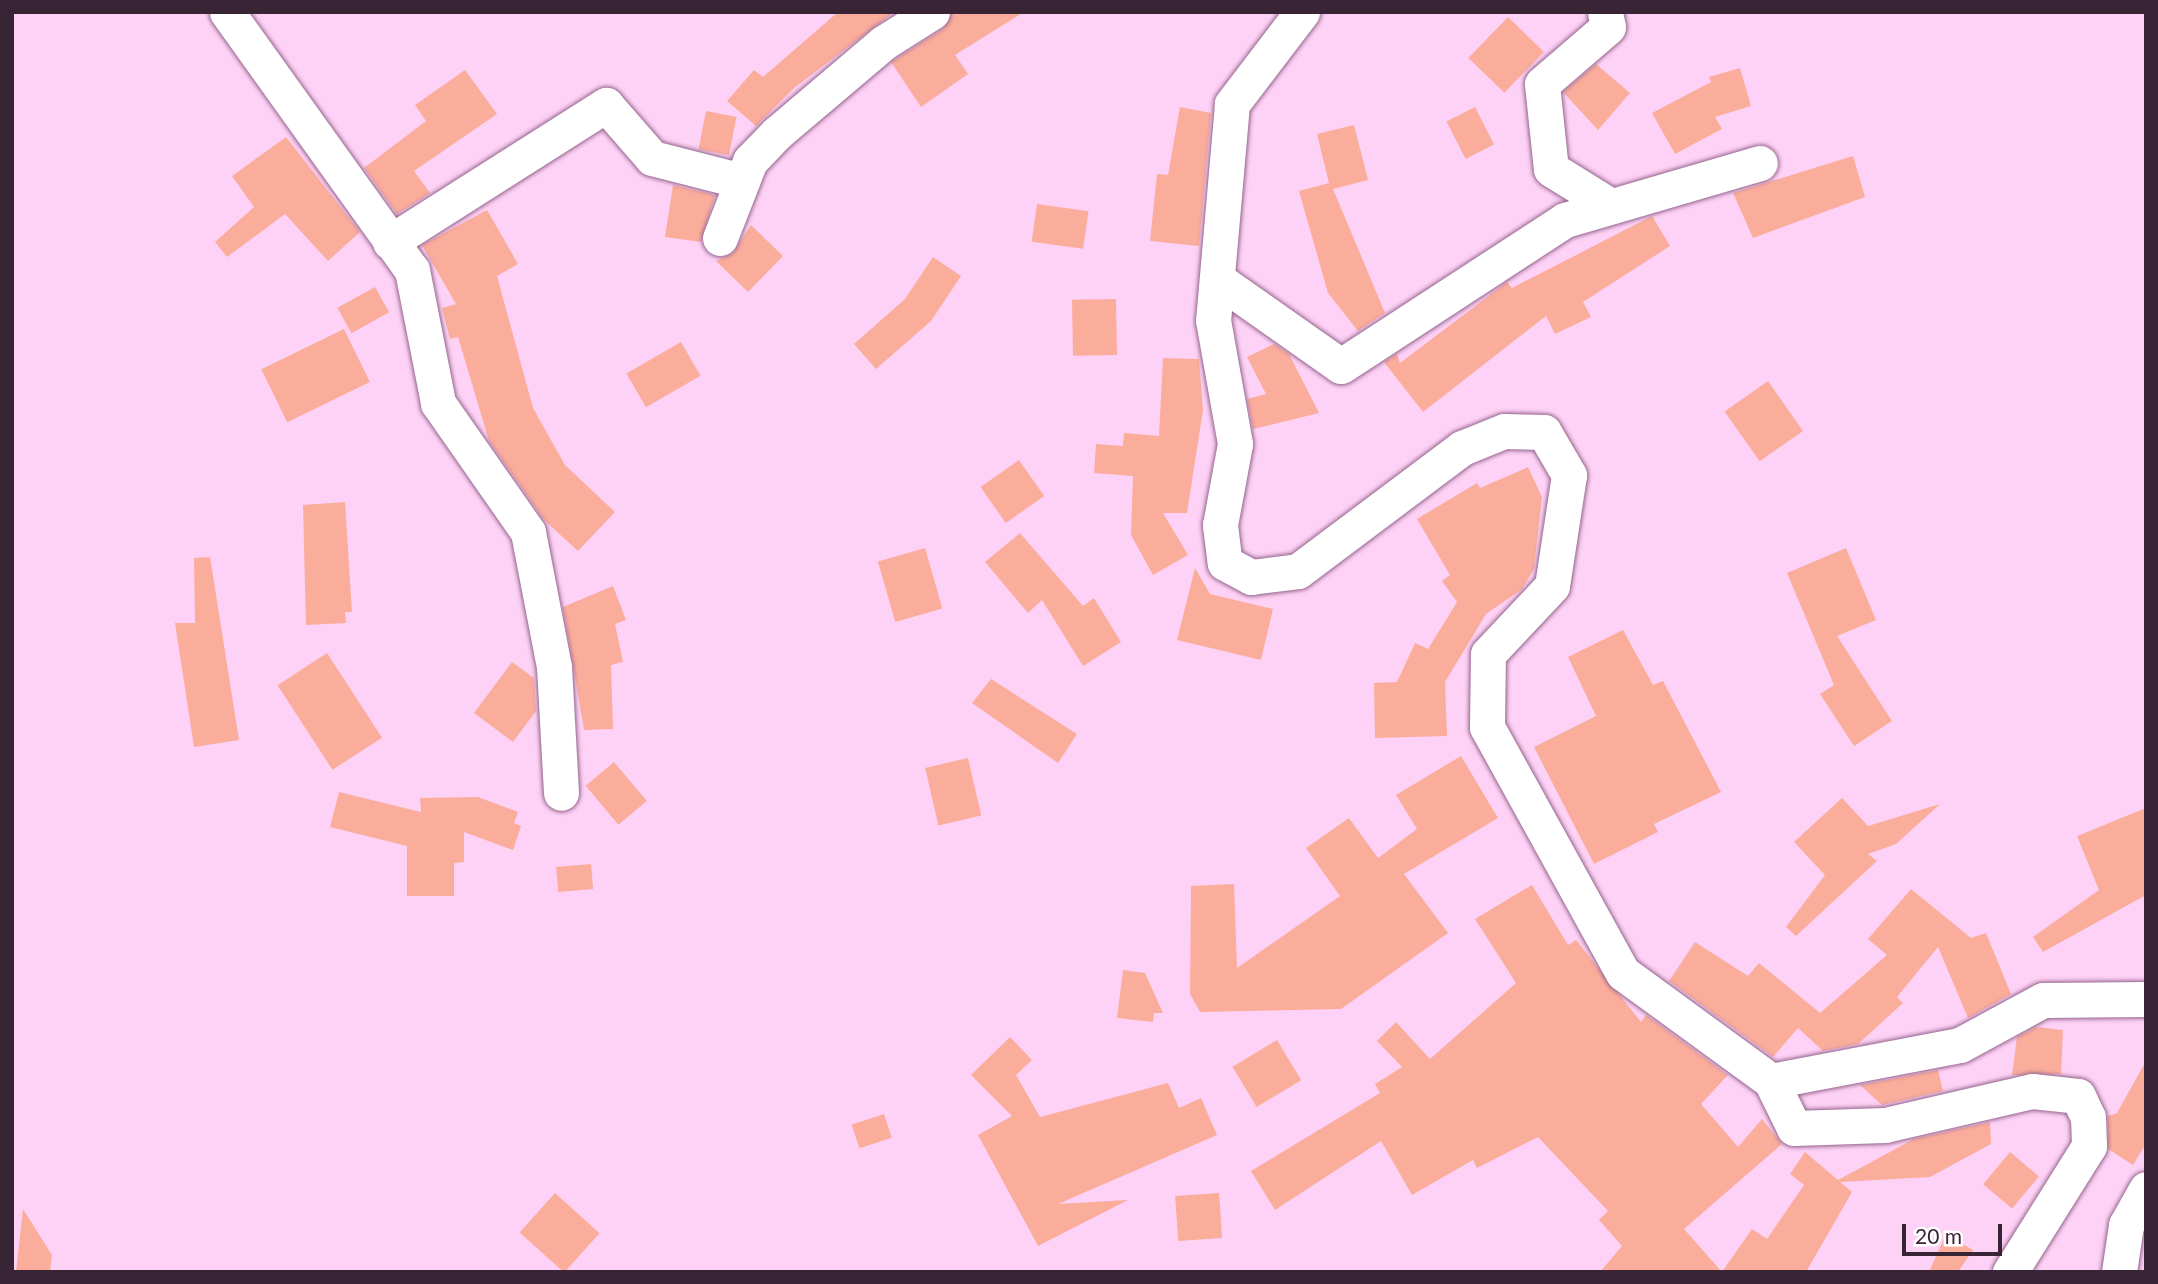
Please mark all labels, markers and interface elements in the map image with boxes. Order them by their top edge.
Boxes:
scale bar [1906,1210,2006,1254]
text: 20 m [1915,1223,1962,1248]

